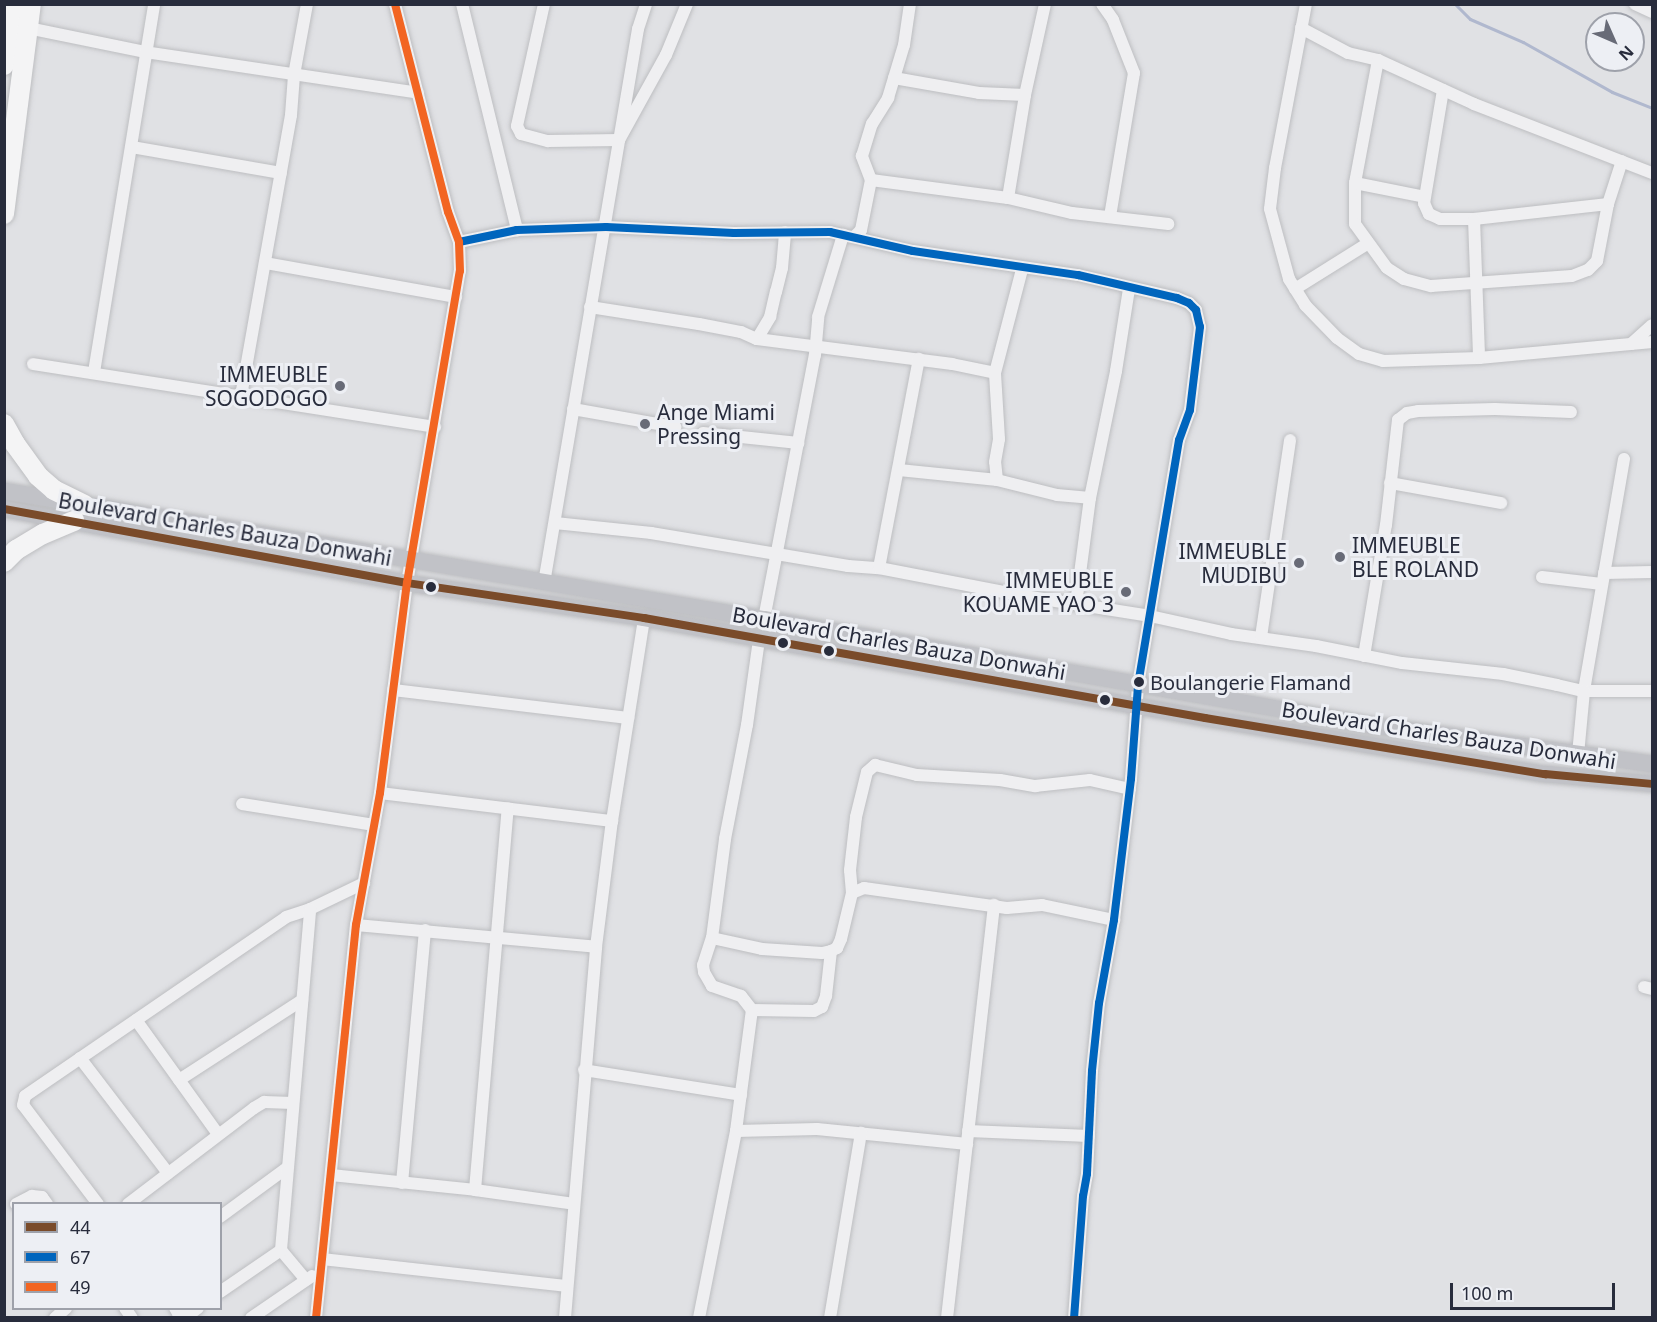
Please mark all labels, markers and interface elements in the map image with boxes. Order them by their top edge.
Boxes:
north arrow [1585,12,1645,72]
text: N [1614,41,1639,66]
place label: IMMEUBLE SOGODOGO [205,361,328,411]
marker: IMMEUBLE SOGODOGO [333,379,347,393]
place label: Ange Miami Pressing [657,399,775,449]
marker: Ange Miami Pressing [638,417,652,431]
street label: Boulevard Charles Bauza Donwahi [56,487,394,571]
place label: IMMEUBLE BLE ROLAND [1352,532,1479,582]
place label: IMMEUBLE MUDIBU [1178,538,1287,588]
marker: IMMEUBLE BLE ROLAND [1333,550,1347,564]
marker: IMMEUBLE MUDIBU [1292,556,1306,570]
place label: IMMEUBLE KOUAME YAO 3 [963,567,1114,617]
unlabelled marker [425,581,437,593]
marker: IMMEUBLE KOUAME YAO 3 [1119,585,1133,599]
street label: Boulevard Charles Bauza Donwahi [730,601,1068,685]
unlabelled marker [777,637,789,649]
unlabelled marker [823,645,835,657]
place label: Boulangerie Flamand [1150,670,1351,694]
marker: Boulangerie Flamand [1133,676,1145,688]
unlabelled marker [1099,694,1111,706]
street label: Boulevard Charles Bauza Donwahi [1280,696,1618,774]
legend [12,1202,222,1310]
text: 44 [70,1215,91,1239]
text: 67 [70,1245,91,1269]
scale bar [1453,1271,1618,1309]
text: 49 [70,1275,91,1299]
text: 100 m [1461,1281,1513,1305]

